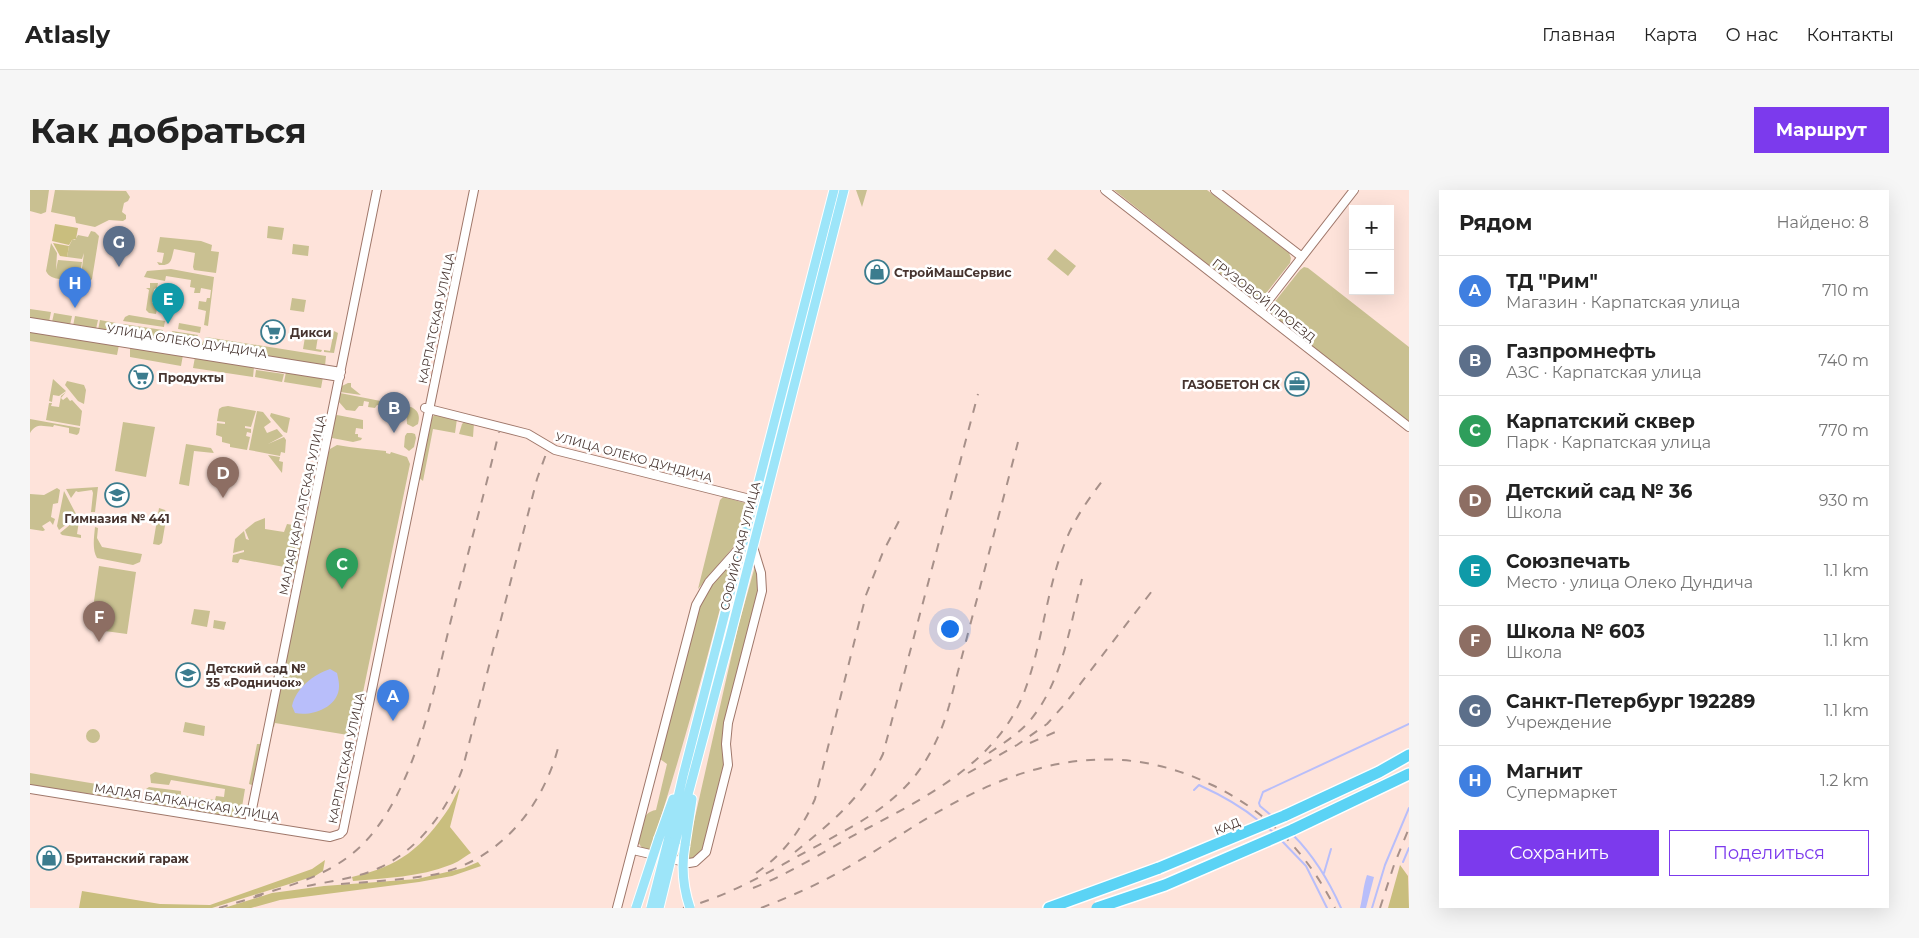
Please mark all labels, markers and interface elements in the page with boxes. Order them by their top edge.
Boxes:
text: Atlasly [25,20,110,49]
text: Главная [1542,24,1616,46]
text: Карта [1644,24,1698,46]
text: О нас [1726,24,1778,46]
text: Контакты [1806,24,1894,46]
button: Маршрут [1754,107,1889,153]
text: Как добраться [30,109,307,152]
map controls [1349,205,1394,295]
button: + [1349,205,1394,250]
text: Рядом [1459,210,1532,235]
text: Найдено: 8 [1776,213,1869,232]
pin: G [103,226,135,267]
button: − [1349,250,1394,295]
street label: КАРПАТСКАЯ УЛИЦА [415,251,457,385]
street label: ГРУЗОВОЙ ПРОЕЗД [1209,255,1319,345]
shop icon: СтройМашСервис [864,259,890,285]
place label: СтройМашСервис [894,265,1012,280]
pin: H [59,267,91,308]
text: ТД "Рим" [1506,270,1598,293]
text: A [1469,281,1481,300]
text: 710 m [1822,281,1869,300]
pin: E [152,283,184,324]
text: Магазин · Карпатская улица [1506,293,1740,312]
supermarket icon: Дикси [260,319,286,345]
street label: УЛИЦА ОЛЕКО ДУНДИЧА [106,321,268,361]
place label: Дикси [290,325,332,340]
text: Газпромнефть [1506,340,1656,363]
text: B [1469,351,1481,370]
text: 740 m [1818,351,1869,370]
text: АЗС · Карпатская улица [1506,363,1702,382]
supermarket icon: Продукты [128,364,154,390]
place label: Продукты [158,370,224,385]
office icon: ГАЗОБЕТОН СК [1284,371,1310,397]
place label: ГАЗОБЕТОН СК [1182,377,1280,392]
pin: B [378,392,410,433]
text: Карпатский сквер [1506,410,1695,433]
street label: МАЛАЯ КАРПАТСКАЯ УЛИЦА [276,413,329,597]
text: C [1469,421,1481,440]
text: 770 m [1819,421,1869,440]
street label: УЛИЦА ОЛЕКО ДУНДИЧА [554,429,714,485]
text: Парк · Карпатская улица [1506,433,1711,452]
pin: D [207,457,239,498]
street label: СОФИЙСКАЯ УЛИЦА [717,480,763,612]
text: Детский сад № 36 [1506,480,1692,503]
school or university icon: Гимназия № 441 [104,482,130,508]
text: D [1468,491,1482,510]
text: 930 m [1819,491,1869,510]
text: Школа [1506,503,1562,522]
place label: Гимназия № 441 [64,511,170,526]
pin: C [326,548,358,589]
text: Союзпечать [1506,550,1630,573]
text: E [1470,561,1480,580]
text: 1.1 km [1824,561,1869,580]
text: Место · улица Олеко Дундича [1506,573,1753,592]
pin: F [83,601,115,642]
your location [937,616,963,642]
text: Школа № 603 [1506,620,1645,643]
text: F [1470,631,1480,650]
text: 1.1 km [1824,631,1869,650]
text: Школа [1506,643,1562,662]
place label: Детский сад № 35 «Родничок» [205,661,306,690]
school or university icon: Детский сад № 35 «Родничок» [175,662,201,688]
pin: A [377,680,409,721]
text: Санкт-Петербург 192289 [1506,690,1755,713]
street label: КАРПАТСКАЯ УЛИЦА [325,691,367,825]
text: G [1469,701,1481,720]
text: 1.1 km [1824,701,1869,720]
text: Учреждение [1506,713,1612,732]
text: Магнит [1506,760,1582,783]
text: H [1469,771,1481,790]
text: 1.2 km [1820,771,1869,790]
street label: МАЛАЯ БАЛКАНСКАЯ УЛИЦА [93,780,281,824]
text: Супермаркет [1506,783,1617,802]
street label: КАД [1212,814,1243,838]
button: Сохранить [1459,830,1659,876]
button: Поделиться [1669,830,1869,876]
shop icon: Британский гараж [36,845,62,871]
place label: Британский гараж [66,851,189,866]

